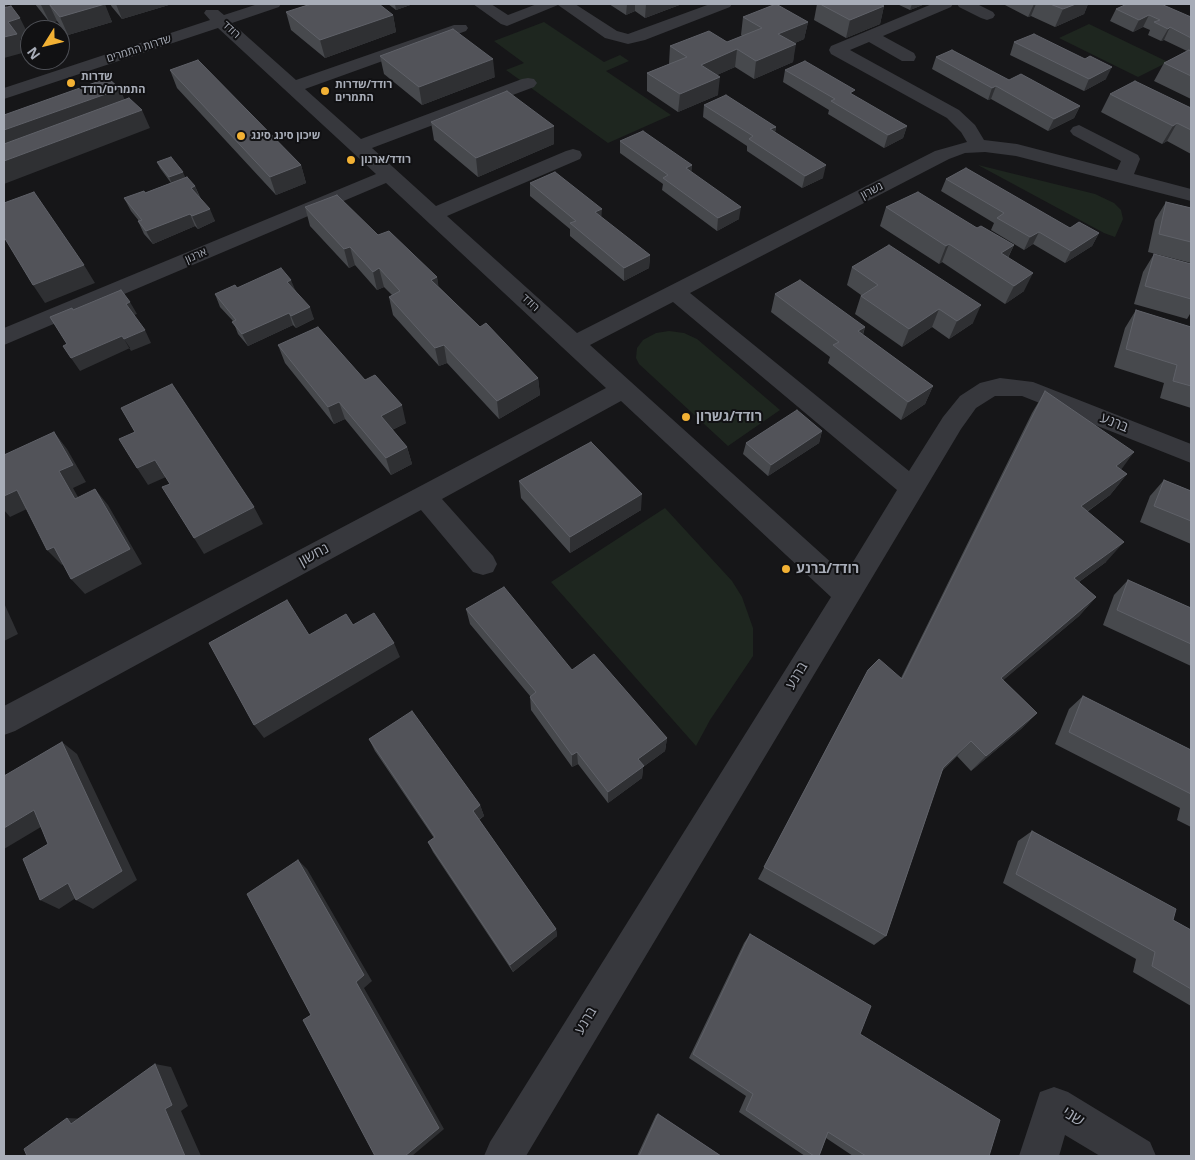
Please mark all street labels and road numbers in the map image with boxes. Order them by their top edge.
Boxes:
street label: רודד [219,19,243,41]
street label: שדרות התמרים [105,32,173,66]
street label: גשרון [859,180,885,202]
street label: ארנון [183,246,209,266]
street label: רודד [518,292,542,314]
street label: ברנע [1098,410,1130,436]
street label: נחשון [296,540,332,570]
street label: ברנע [782,659,812,693]
street label: ברנע [571,1004,601,1038]
street label: שני [1059,1103,1087,1131]

